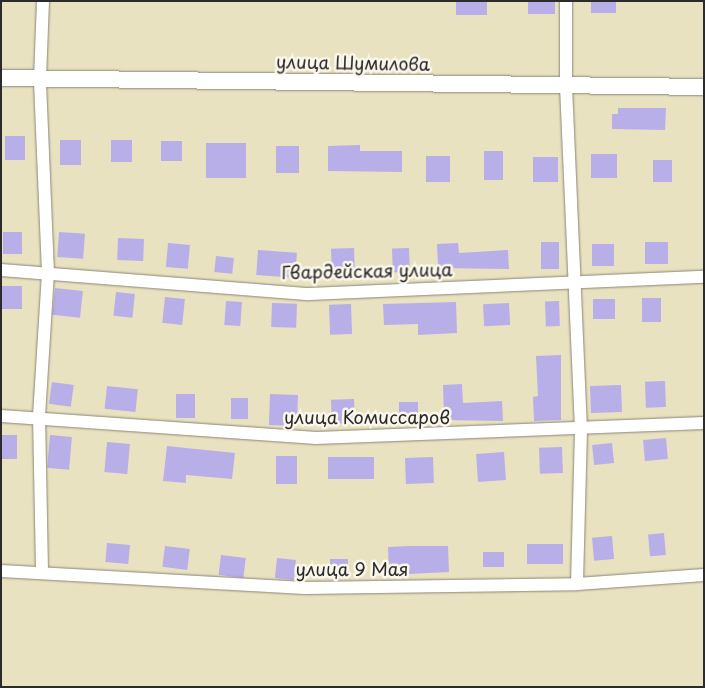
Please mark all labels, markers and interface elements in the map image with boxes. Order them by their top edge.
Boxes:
street label: улица Шумилова [275,51,431,75]
street label: Гвардейская улица [281,259,453,283]
street label: улица Комиссаров [283,406,451,428]
street label: улица 9 Мая [295,558,409,580]

